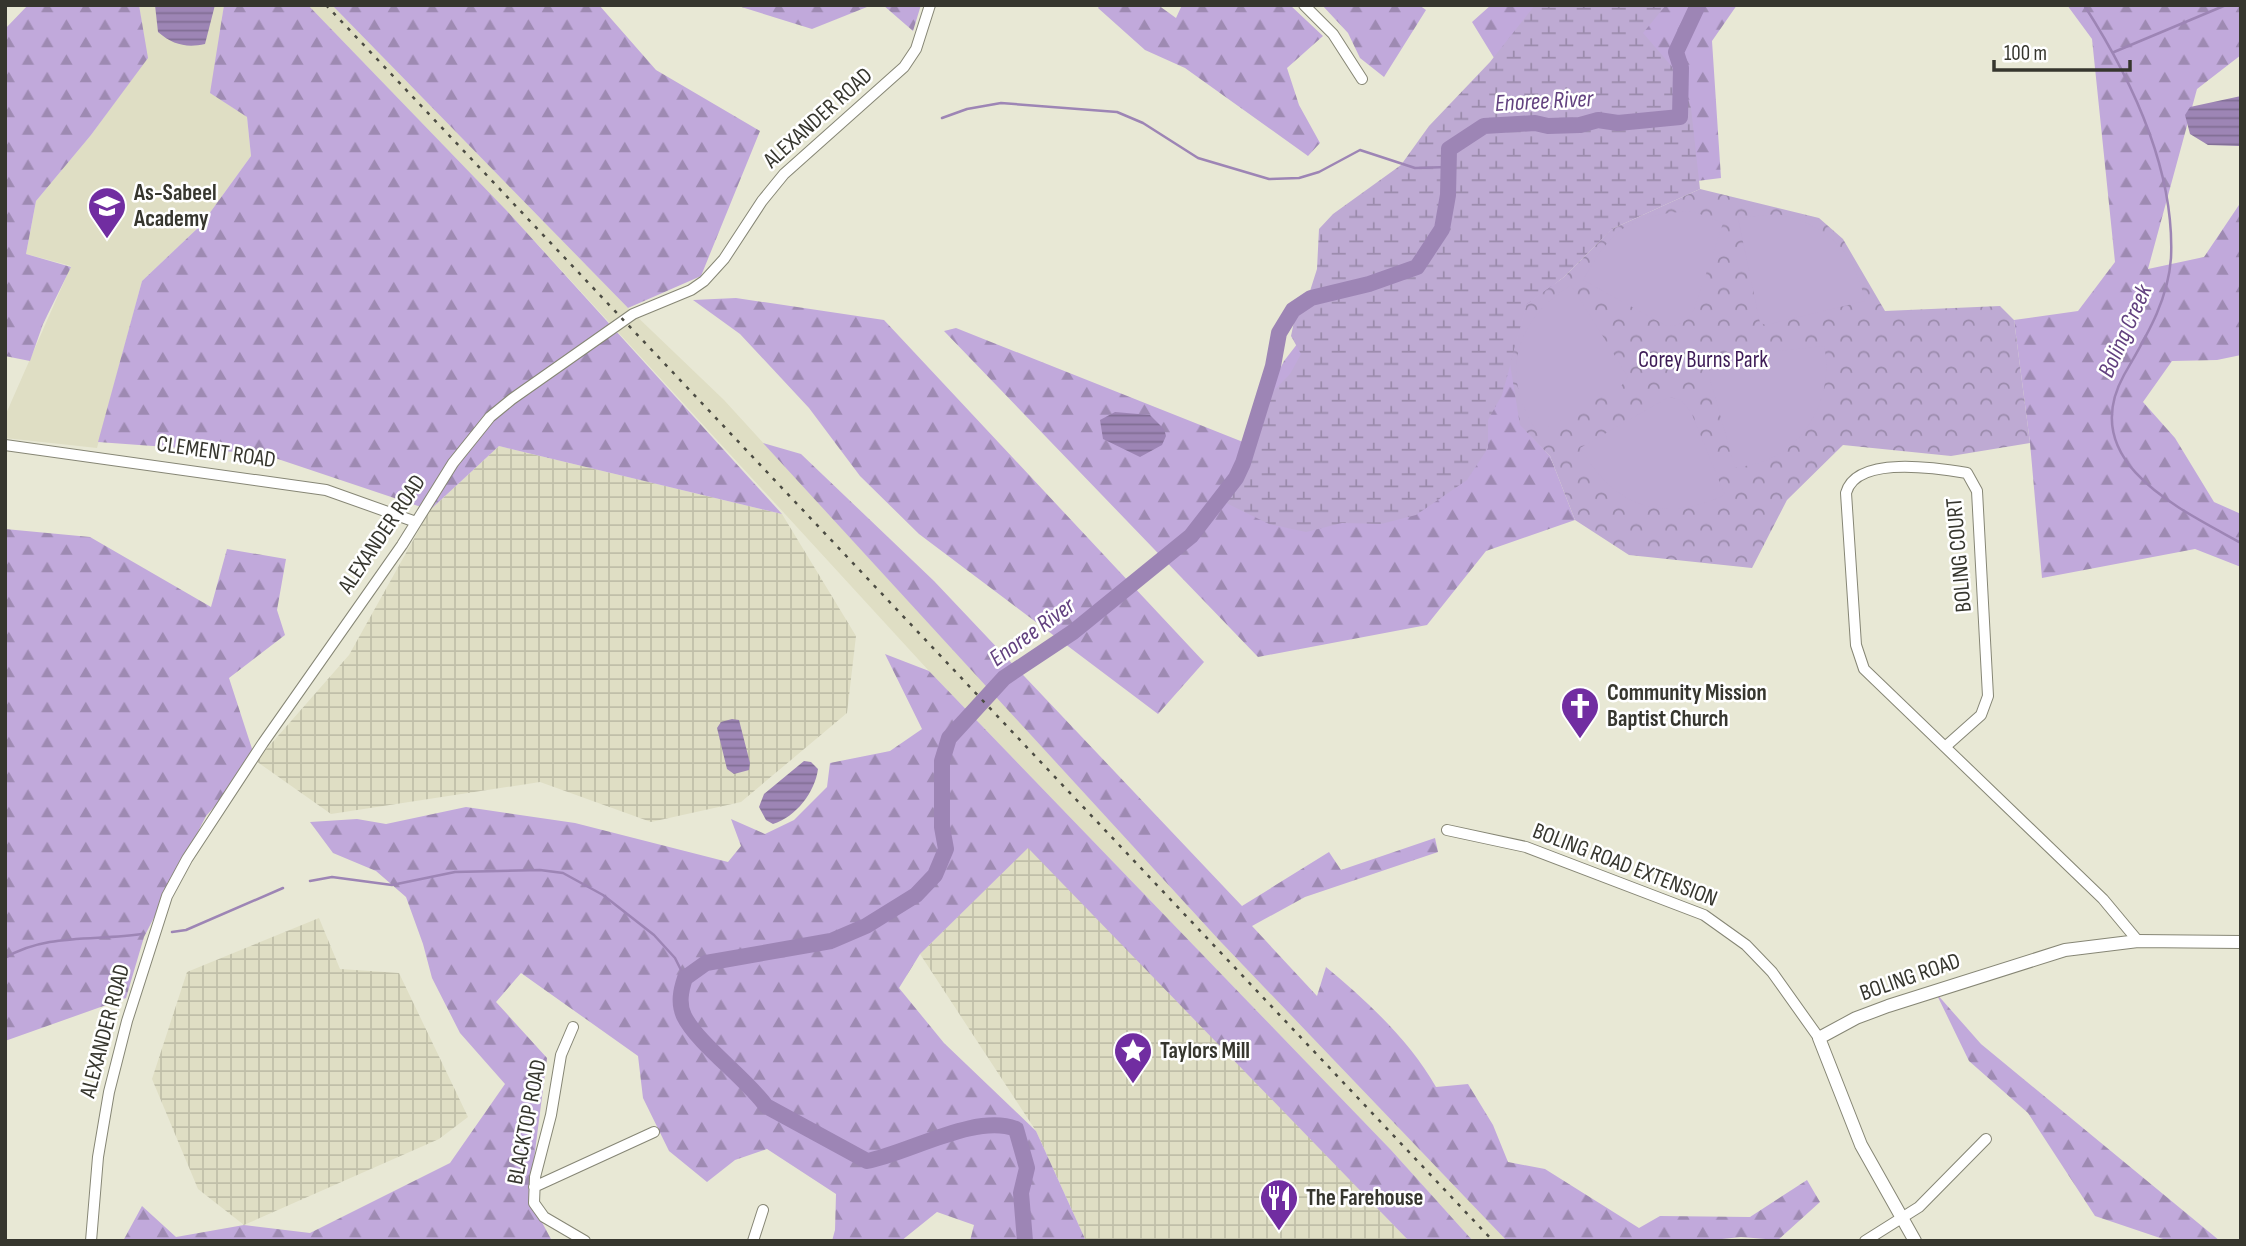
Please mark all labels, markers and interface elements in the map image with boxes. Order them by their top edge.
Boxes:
scale bar [1994,28,2130,72]
text: 100 m [2004,41,2047,66]
street label: ALEXANDER ROAD [757,62,878,175]
water label: Enoree River [1494,84,1595,118]
place label: As-Sabeel Academy [133,179,217,233]
school or university icon: As-Sabeel Academy [86,185,128,240]
water label: Boling Creek [2092,279,2159,382]
park label: Corey Burns Park [1638,346,1768,374]
street label: CLEMENT ROAD [155,430,277,474]
street label: ALEXANDER ROAD [331,469,432,600]
street label: BOLING COURT [1940,496,1978,614]
water label: Enoree River [984,591,1081,673]
place label: Community Mission Baptist Church [1607,679,1767,733]
church icon: Community Mission Baptist Church [1559,685,1601,740]
street label: BOLING ROAD EXTENSION [1529,817,1721,913]
street label: BOLING ROAD [1856,947,1964,1007]
street label: ALEXANDER ROAD [73,961,136,1102]
place icon: Taylors Mill [1112,1030,1154,1085]
place label: Taylors Mill [1160,1037,1250,1065]
street label: BLACKTOP ROAD [501,1057,553,1187]
restaurant icon: The Farehouse [1258,1177,1300,1232]
place label: The Farehouse [1306,1184,1423,1212]

